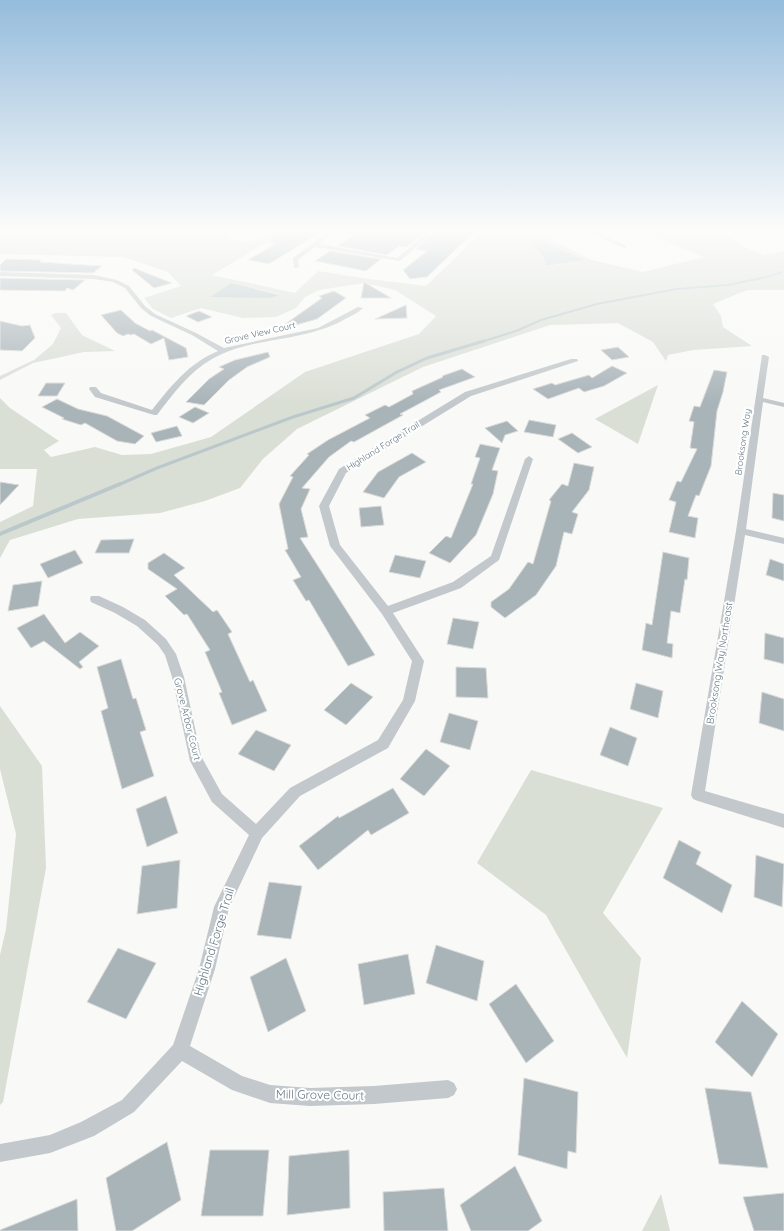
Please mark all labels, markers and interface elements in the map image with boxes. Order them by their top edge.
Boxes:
street label: Grove View Court [223,319,296,346]
street label: Brooksong Way [732,408,753,476]
street label: Highland Forge Trail [344,419,421,473]
street label: Brooksong Way Northeast [703,601,736,725]
street label: Grove Arbor Court [171,676,204,762]
street label: Highland Forge Trail [190,886,237,998]
street label: Mill Grove Court [276,1086,364,1103]

